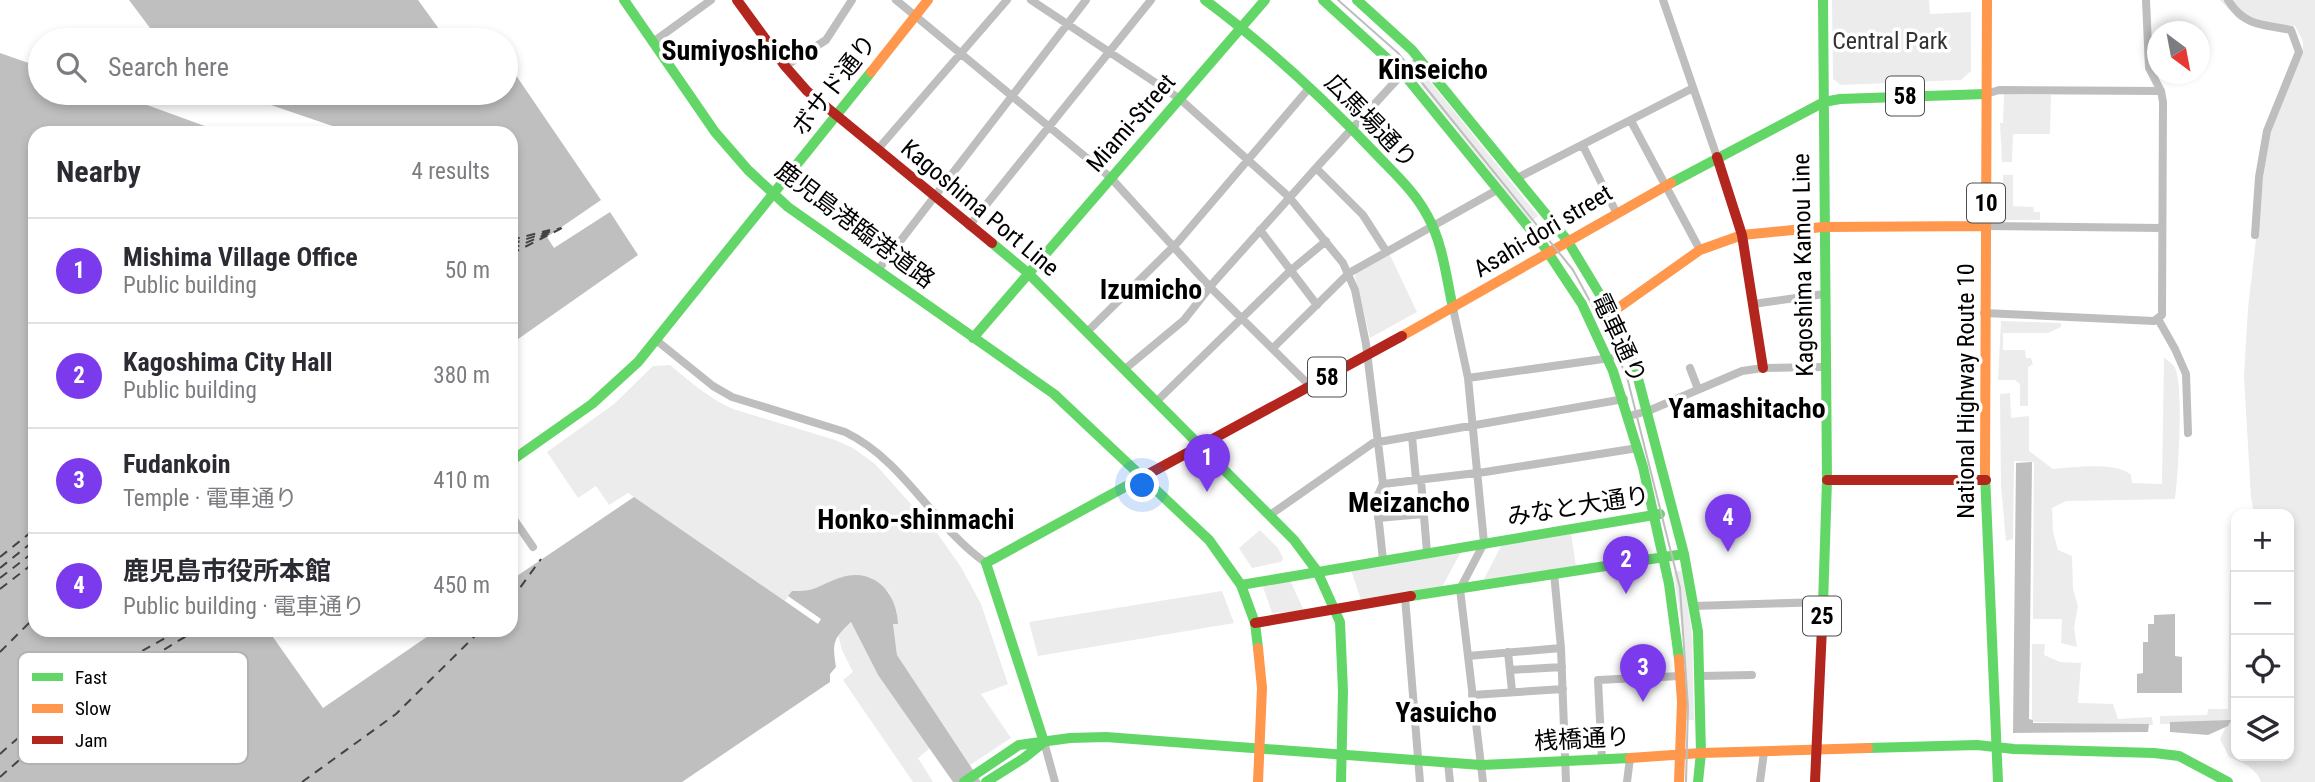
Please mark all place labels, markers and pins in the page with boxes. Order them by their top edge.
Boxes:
pin: 1 [1184,434,1230,492]
pin: 4 [1705,494,1751,552]
pin: 2 [1603,536,1649,594]
pin: 3 [1620,644,1666,702]

